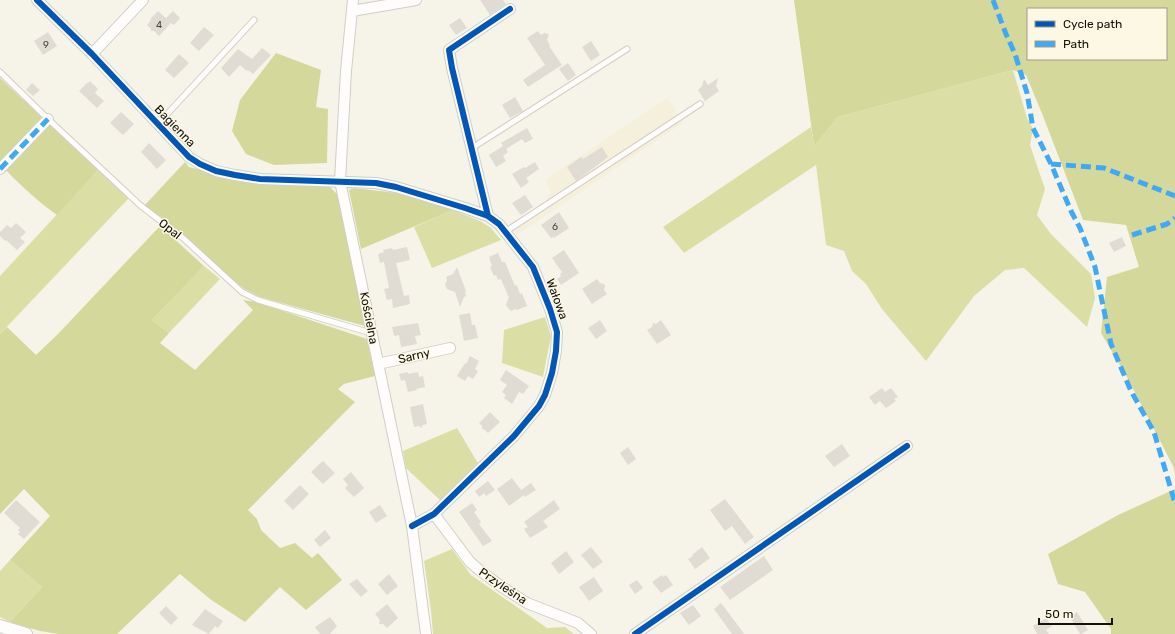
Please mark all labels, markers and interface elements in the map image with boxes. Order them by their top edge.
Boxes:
legend [1027,8,1167,60]
text: Cycle path [1063,17,1122,31]
house number: 4 [156,19,162,31]
text: Path [1063,37,1089,51]
house number: 9 [43,39,49,51]
street label: Bagienna [152,102,198,150]
street label: Opal [156,216,184,242]
house number: 6 [552,221,558,233]
street label: Wałowa [543,277,571,321]
street label: Kościelna [357,291,381,345]
street label: Sarny [397,345,432,366]
street label: Przyleśna [476,565,530,607]
scale bar [1039,600,1112,626]
text: 50 m [1045,607,1073,621]

